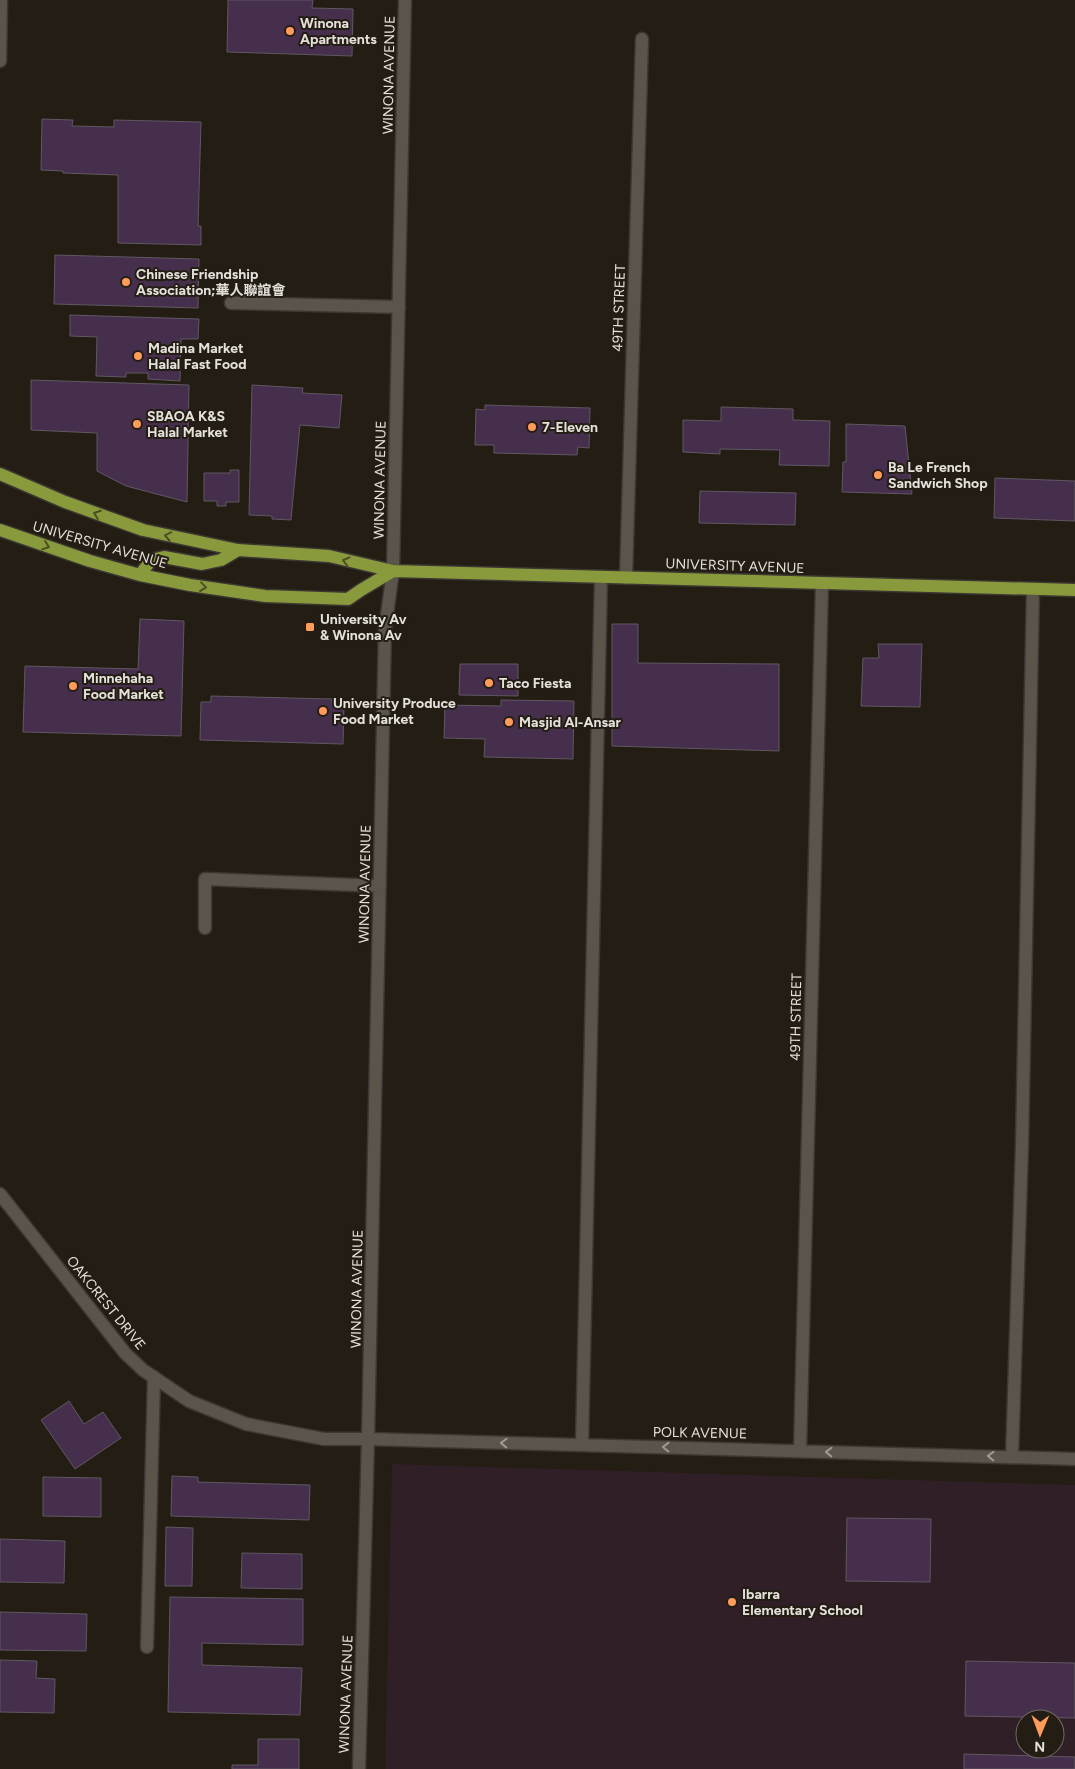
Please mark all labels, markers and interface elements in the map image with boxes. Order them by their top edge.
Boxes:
place label: Winona Apartments [300,15,377,48]
street label: WINONA AVENUE [379,16,399,134]
marker: Winona Apartments [284,25,296,37]
street label: 49TH STREET [609,264,629,352]
place label: Chinese Friendship Association;華人聯誼會 [136,266,286,299]
marker: Chinese Friendship Association;華人聯誼會 [120,276,132,288]
place label: Madina Market Halal Fast Food [148,340,246,373]
marker: Madina Market Halal Fast Food [132,350,144,362]
place label: SBAOA K&S Halal Market [147,408,228,441]
marker: SBAOA K&S Halal Market [131,418,143,430]
place label: 7-Eleven [542,419,598,436]
street label: WINONA AVENUE [370,421,390,539]
marker: 7-Eleven [526,421,538,433]
place label: Ba Le French Sandwich Shop [888,459,988,492]
marker: Ba Le French Sandwich Shop [872,469,884,481]
one-way arrow [93,510,102,520]
street label: UNIVERSITY AVENUE [31,518,169,572]
one-way arrow [163,531,172,541]
one-way arrow [41,540,50,550]
street label: UNIVERSITY AVENUE [665,555,805,577]
one-way arrow [341,556,350,567]
one-way arrow [199,581,207,592]
place label: University Av & Winona Av [320,611,407,644]
marker: University Av & Winona Av [304,621,316,633]
place label: Minnehaha Food Market [83,670,164,703]
place label: Taco Fiesta [499,675,572,692]
marker: Taco Fiesta [483,677,495,689]
marker: Minnehaha Food Market [67,680,79,692]
place label: University Produce Food Market [333,695,456,728]
marker: University Produce Food Market [317,705,329,717]
place label: Masjid Al-Ansar [519,714,621,731]
marker: Masjid Al-Ansar [503,716,515,728]
street label: WINONA AVENUE [355,825,375,943]
street label: 49TH STREET [787,973,805,1061]
street label: WINONA AVENUE [347,1230,367,1348]
street label: OAKCREST DRIVE [63,1253,149,1353]
street label: POLK AVENUE [653,1424,747,1442]
one-way arrow [500,1438,508,1448]
one-way arrow [662,1442,670,1453]
one-way arrow [825,1446,833,1457]
one-way arrow [987,1451,995,1462]
place label: Ibarra Elementary School [742,1586,863,1619]
marker: Ibarra Elementary School [726,1596,738,1608]
street label: WINONA AVENUE [335,1634,357,1754]
north arrow [1015,1709,1065,1759]
text: N [1034,1738,1045,1755]

